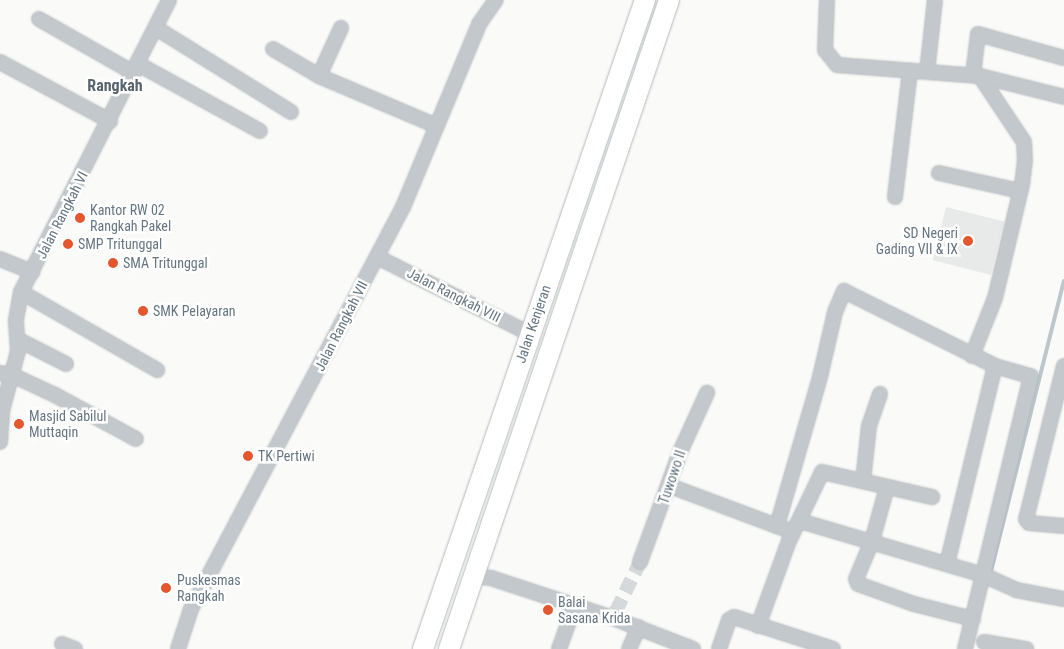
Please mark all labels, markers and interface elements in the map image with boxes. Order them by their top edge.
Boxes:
district label: Rangkah [87,76,143,96]
street label: Jalan Rangkah VI [33,169,91,261]
place label: Kantor RW 02 Rangkah Pakel [90,202,171,234]
marker: Kantor RW 02 Rangkah Pakel [74,212,86,224]
place label: SD Negeri Gading VII & IX [876,225,958,258]
marker: SD Negeri Gading VII & IX [962,235,974,247]
place label: SMP Tritunggal [78,236,162,252]
marker: SMP Tritunggal [62,238,74,250]
place label: SMA Tritunggal [123,255,208,271]
marker: SMA Tritunggal [107,257,119,269]
street label: Jalan Rangkah VIII [405,264,503,326]
street label: Jalan Rangkah VII [311,278,371,374]
street label: Jalan Kenjeran [512,283,554,365]
place label: SMK Pelayaran [153,303,236,319]
marker: SMK Pelayaran [137,305,149,317]
place label: Masjid Sabilul Muttaqin [29,408,106,441]
marker: Masjid Sabilul Muttaqin [13,418,25,430]
place label: TK Pertiwi [258,448,315,464]
street label: Tuwowo II [655,448,689,506]
marker: TK Pertiwi [242,450,254,462]
place label: Puskesmas Rangkah [177,572,241,604]
marker: Puskesmas Rangkah [159,581,173,595]
place label: Balai Sasana Krida [558,594,631,626]
marker: Balai Sasana Krida [542,604,554,616]

